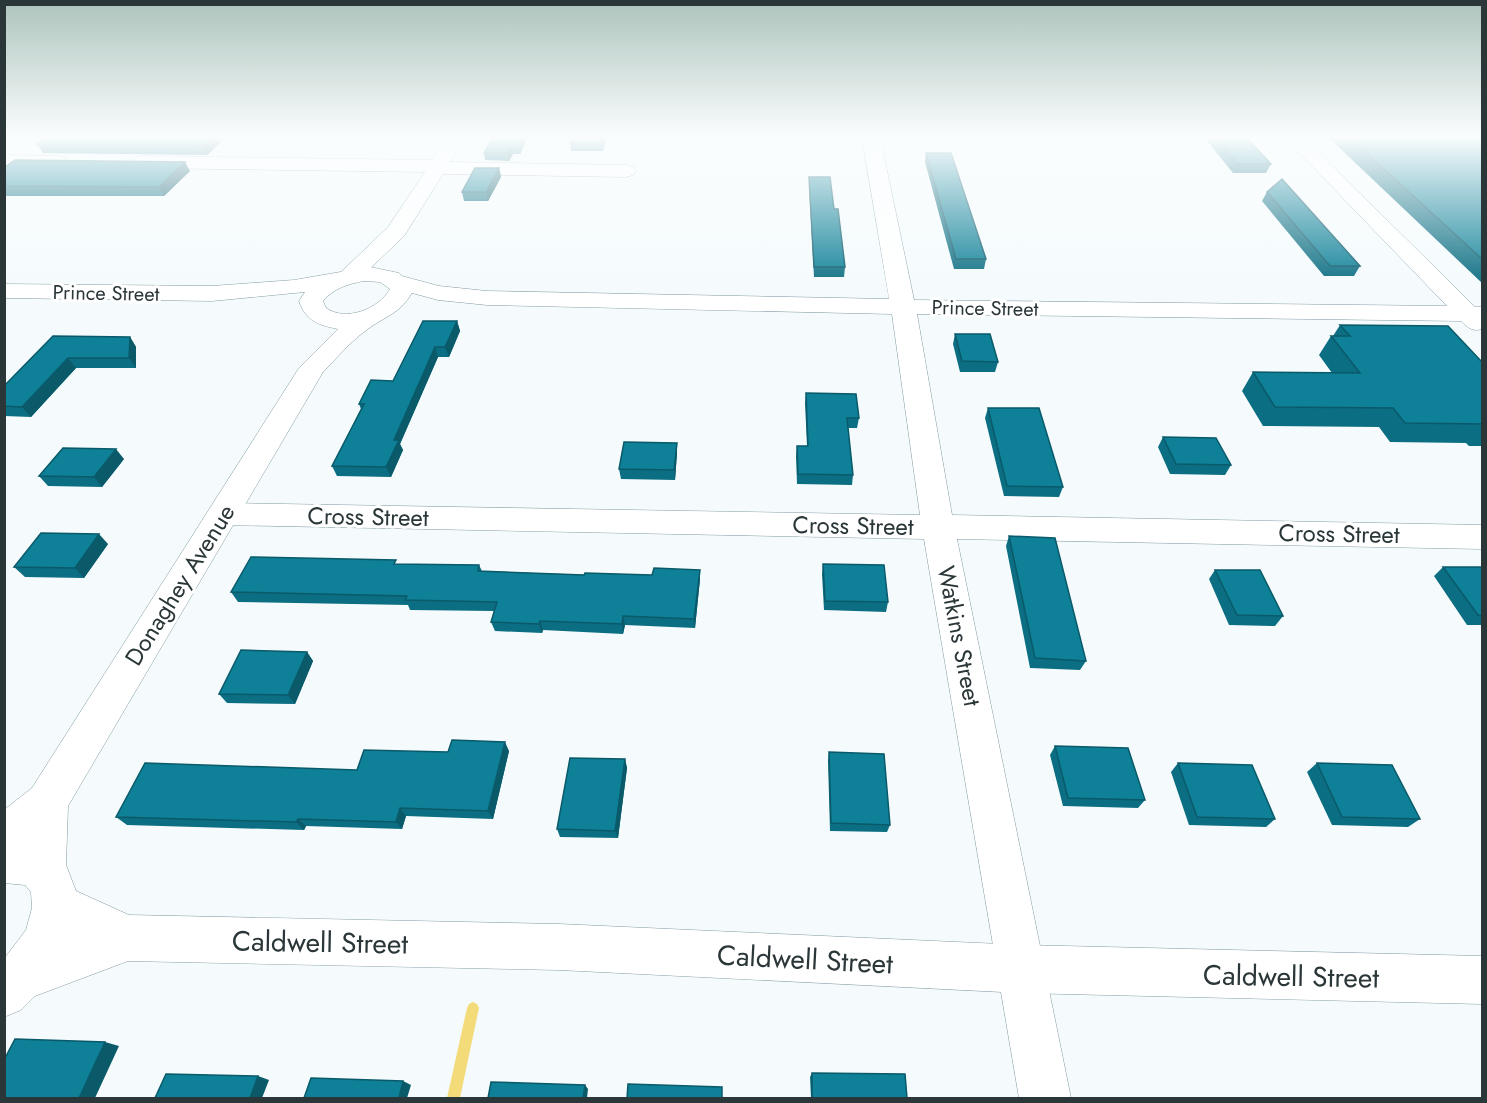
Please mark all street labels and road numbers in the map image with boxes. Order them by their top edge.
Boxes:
street label: Prince Street [52,278,160,309]
street label: Prince Street [931,293,1039,324]
street label: Donaghey Avenue [116,497,243,672]
street label: Cross Street [307,498,429,535]
street label: Cross Street [792,507,914,544]
street label: Cross Street [1278,515,1400,552]
street label: Watkins Street [929,563,990,709]
street label: Caldwell Street [232,920,409,965]
street label: Caldwell Street [716,934,894,985]
street label: Caldwell Street [1203,954,1380,999]

